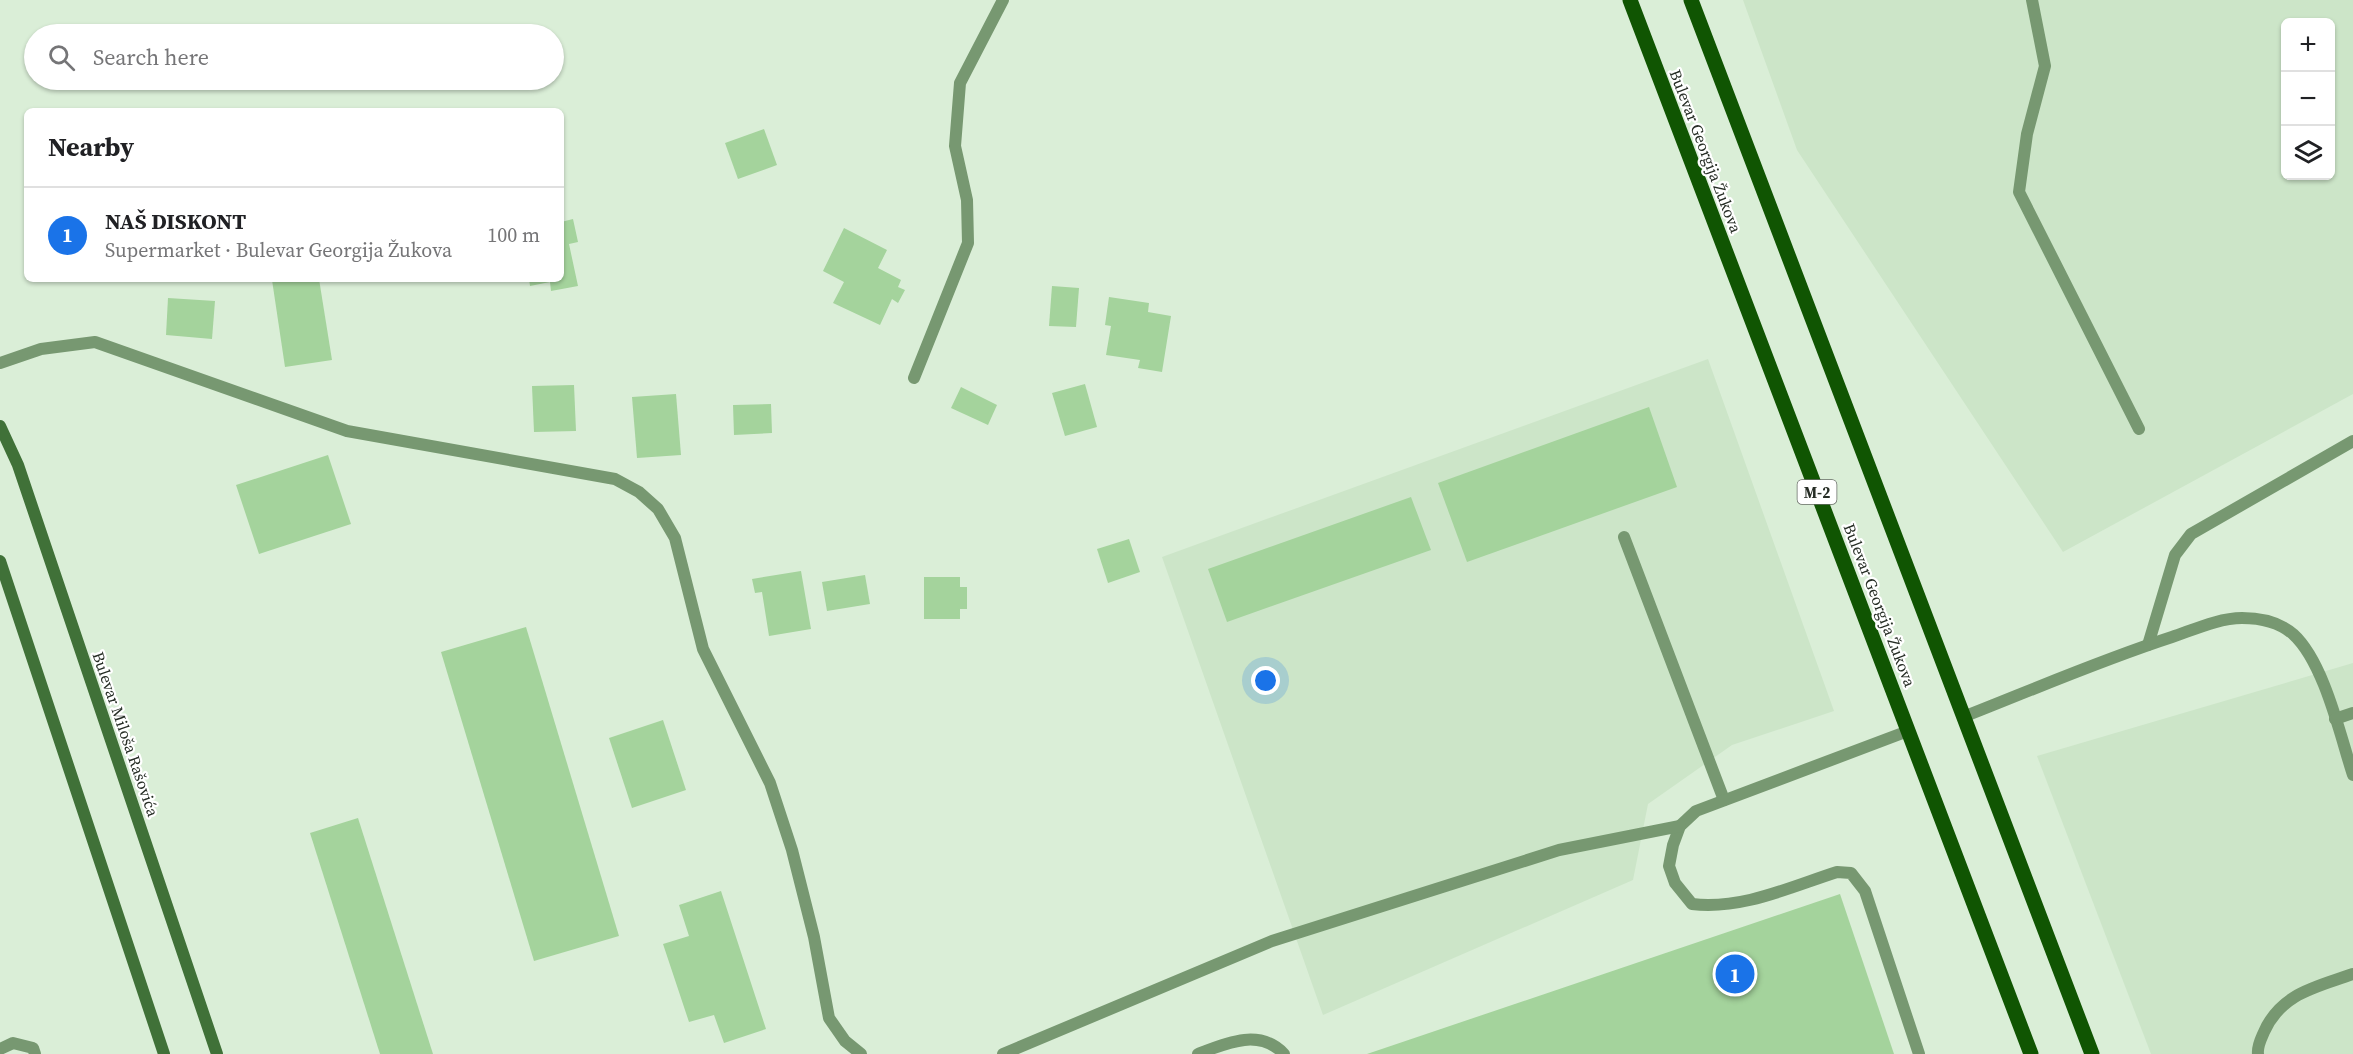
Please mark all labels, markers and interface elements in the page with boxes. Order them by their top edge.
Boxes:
map controls [2281,18,2335,180]
button: + [2281,18,2335,72]
search box [24,24,564,90]
icon: search [45,41,78,74]
text: Search here [93,42,209,72]
street label: Bulevar Georgija Žukova [1665,66,1748,237]
button: − [2281,72,2335,126]
button: layers [2281,126,2335,180]
text: Nearby [48,129,134,165]
text: NAŠ DISKONT [105,206,246,236]
text: 1 [62,221,73,249]
text: 100 m [487,221,540,249]
text: Supermarket · Bulevar Georgija Žukova [105,236,452,264]
road number: M-2 [1798,480,1836,504]
street label: Bulevar Georgija Žukova [1839,520,1922,691]
street label: Bulevar Miloša Rašovića [87,649,165,820]
your location [1251,666,1280,695]
pin: 1 [1716,952,1754,996]

